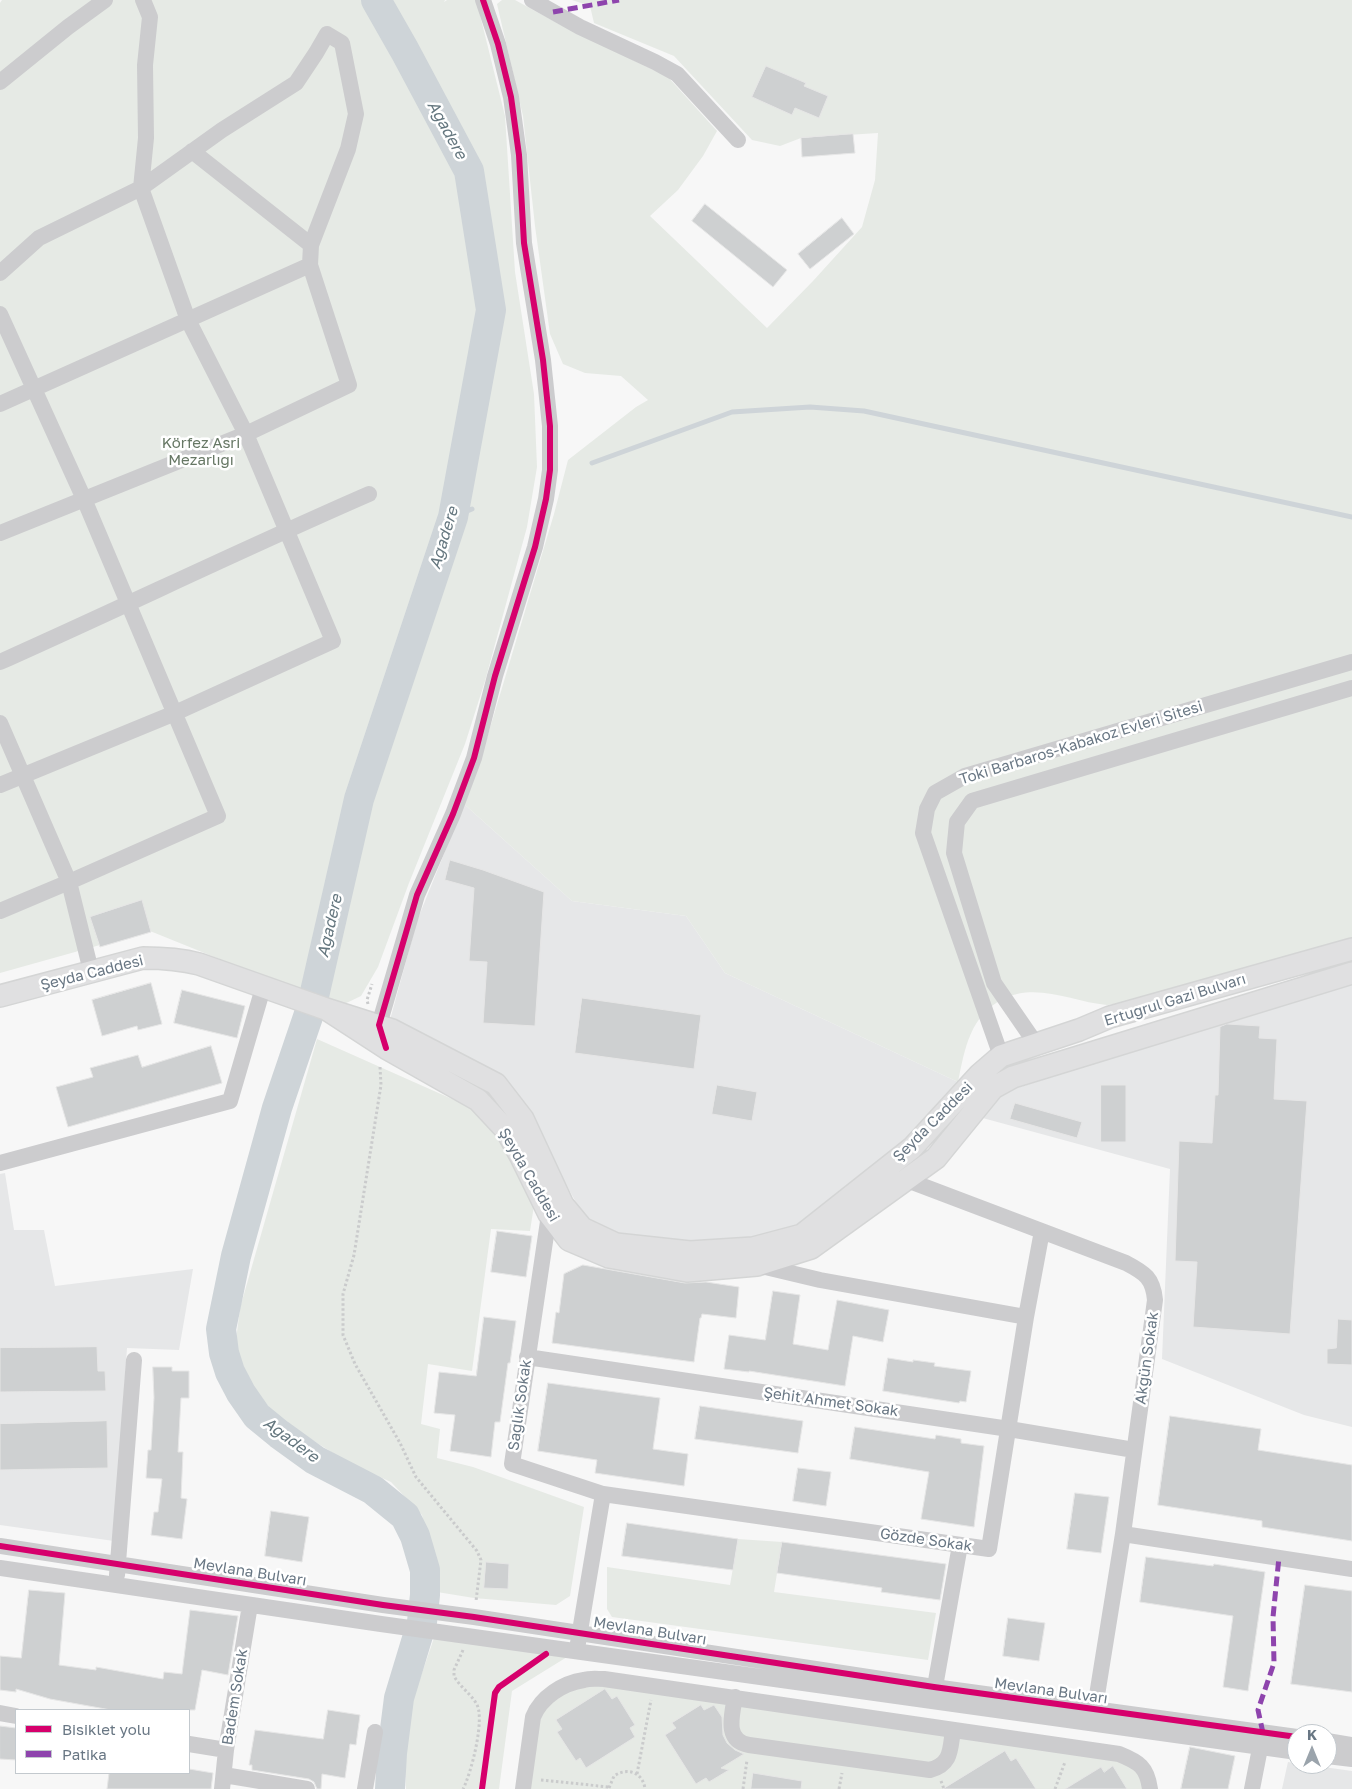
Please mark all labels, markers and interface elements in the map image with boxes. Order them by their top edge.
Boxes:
water label: Ağadere [423,97,471,163]
park label: Körfez Asri Mezarlığı [162,434,240,469]
water label: Ağadere [425,505,463,571]
street label: Toki Barbaros-Kabakoz Evleri Sitesi [957,697,1205,789]
water label: Ağadere [313,893,347,959]
street label: Şeyda Caddesi [39,952,145,994]
street label: Ertuğrul Gazi Bulvarı [1102,970,1248,1030]
street label: Şeyda Caddesi [889,1078,977,1166]
street label: Şeyda Caddesi [495,1125,563,1225]
street label: Akgün Sokak [1132,1311,1162,1405]
street label: Sağlık Sokak [505,1358,535,1452]
street label: Şehit Ahmet Sokak [762,1384,900,1420]
water label: Ağadere [260,1413,322,1467]
street label: Gözde Sokak [879,1525,973,1555]
street label: Mevlana Bulvarı [192,1554,308,1590]
street label: Mevlana Bulvarı [592,1613,708,1649]
street label: Badem Sokak [218,1648,252,1746]
street label: Mevlana Bulvarı [993,1674,1109,1708]
legend [15,1709,190,1774]
text: Bisiklet yolu [62,1720,151,1738]
north arrow [1287,1724,1337,1774]
text: K [1307,1726,1317,1743]
text: Patika [62,1745,107,1763]

